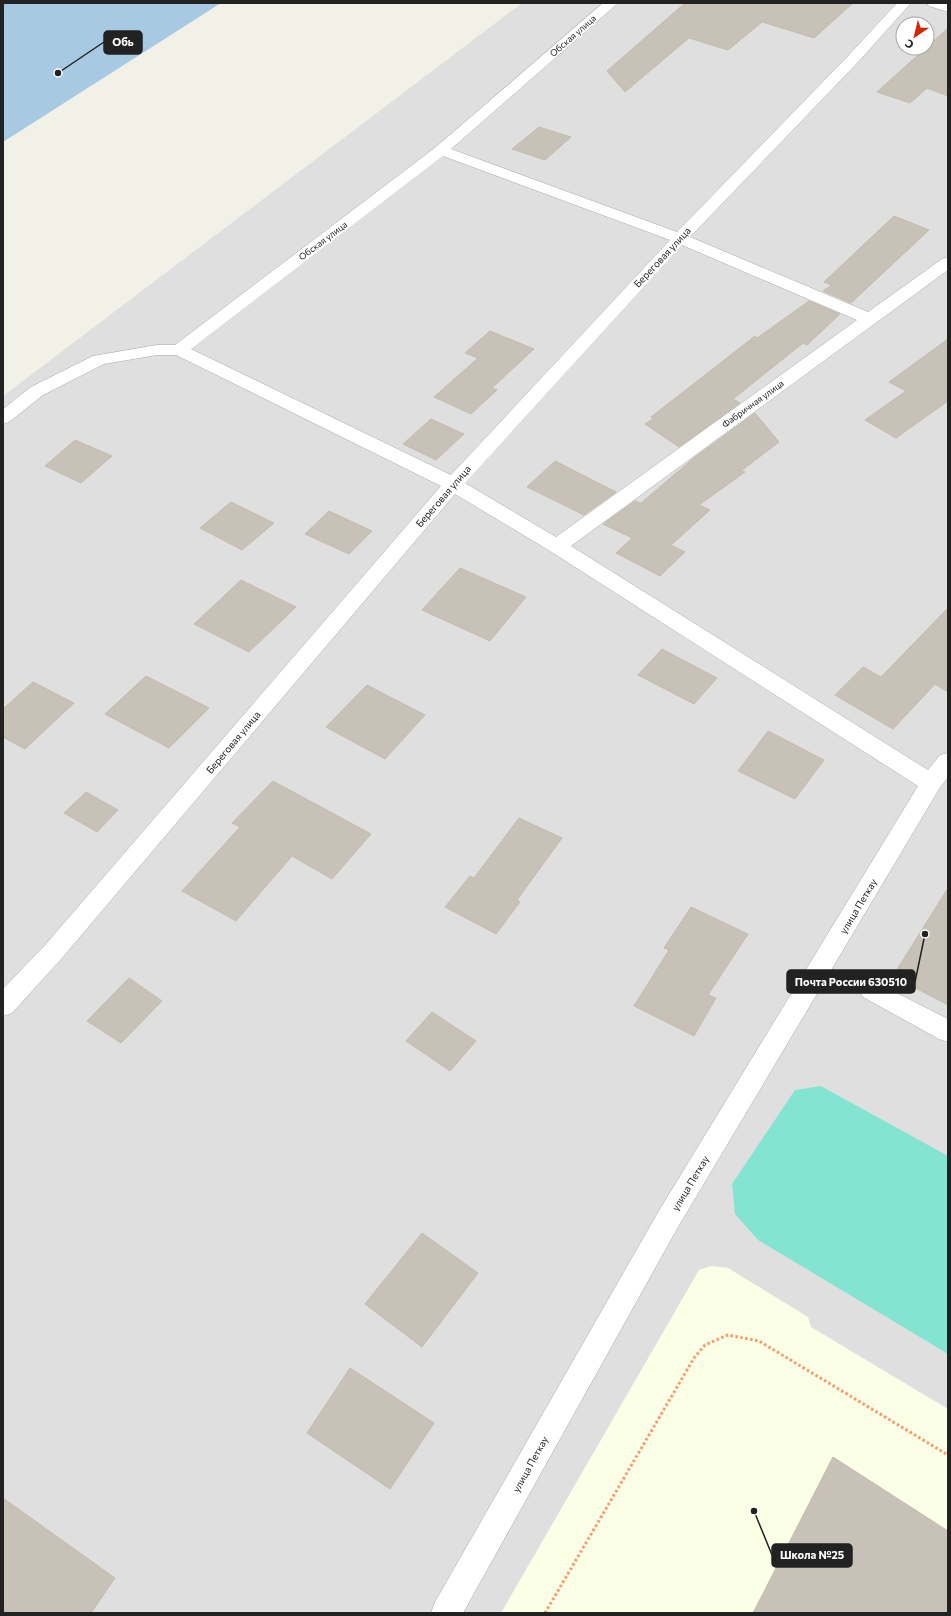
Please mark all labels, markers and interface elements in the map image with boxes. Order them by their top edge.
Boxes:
street label: Обская улица [547,12,598,59]
north arrow [895,16,935,56]
callout: Обь [104,31,142,54]
text: Обь [112,35,134,48]
text: С [902,37,916,52]
street label: Обская улица [296,219,349,262]
street label: Береговая улица [631,224,693,290]
street label: Фабричная улица [720,377,786,430]
street label: Береговая улица [413,463,473,529]
street label: Береговая улица [203,708,263,776]
street label: улица Петкау [837,876,879,936]
callout: Почта России 630510 [787,970,915,993]
text: Почта России 630510 [795,975,907,988]
street label: улица Петкау [669,1153,711,1213]
street label: улица Петкау [510,1434,550,1494]
callout: Школа №25 [772,1544,852,1567]
text: Школа №25 [780,1548,844,1561]

